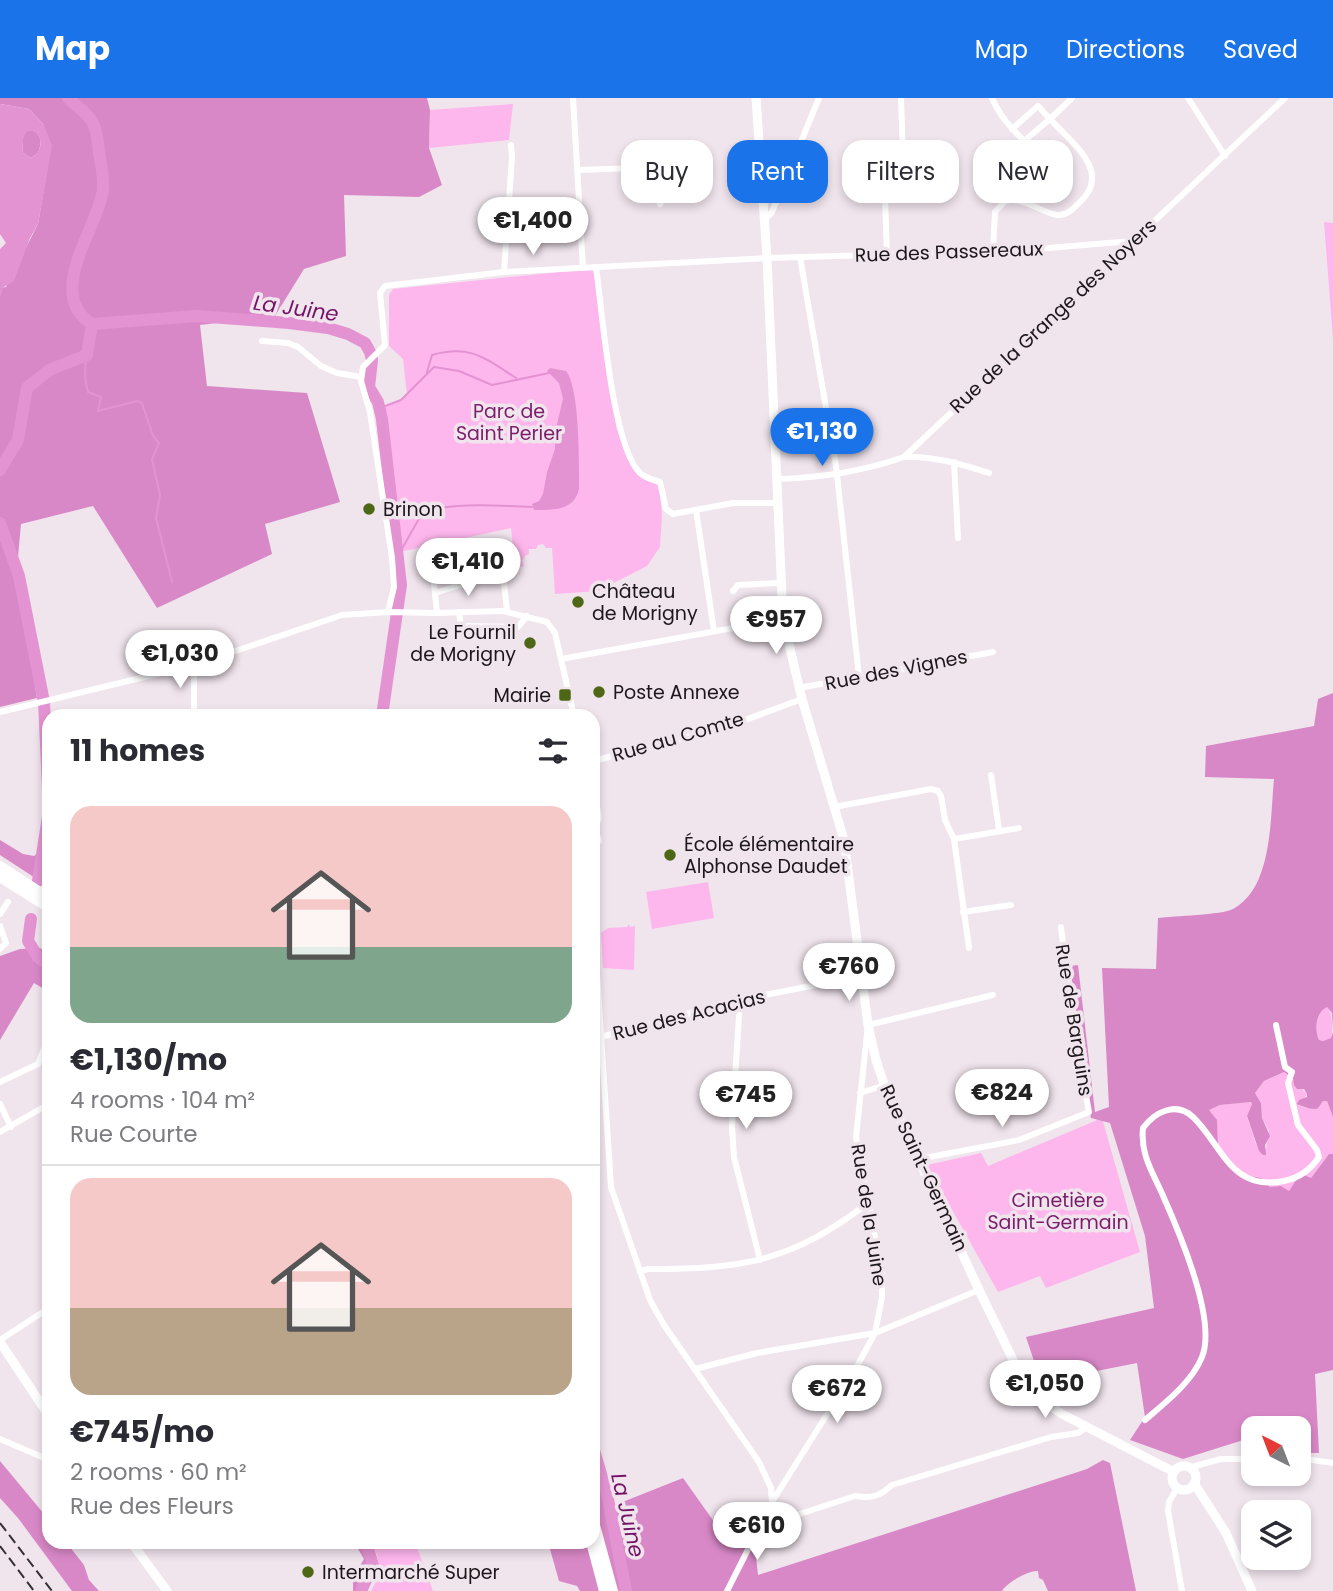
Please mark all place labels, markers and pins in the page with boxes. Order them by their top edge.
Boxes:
pin: €1,400 [476,198,590,257]
pin: €1,130 [765,408,879,468]
place label: Brinon [383,496,443,523]
marker: Brinon [361,501,377,517]
pin: €1,410 [411,538,525,598]
place label: Château de Morigny [592,578,698,627]
marker: Château de Morigny [570,594,586,610]
pin: €957 [735,596,817,656]
place label: Le Fournil de Morigny [410,619,516,668]
pin: €1,030 [123,630,237,690]
marker: Le Fournil de Morigny [522,635,538,651]
place label: Poste Annexe [613,679,740,706]
place label: Mairie [494,682,551,709]
marker: Poste Annexe [591,684,607,700]
marker: Mairie [557,687,573,703]
place label: École élémentaire Alphonse Daudet [684,831,854,880]
marker: École élémentaire Alphonse Daudet [662,847,678,863]
pin: €760 [808,944,890,1003]
pin: €824 [961,1070,1043,1129]
pin: €745 [705,1072,787,1131]
pin: €1,050 [988,1360,1102,1420]
pin: €672 [796,1366,878,1425]
pin: €610 [716,1502,798,1562]
place label: Intermarché Super [322,1559,500,1586]
marker: Intermarché Super [300,1564,316,1580]

